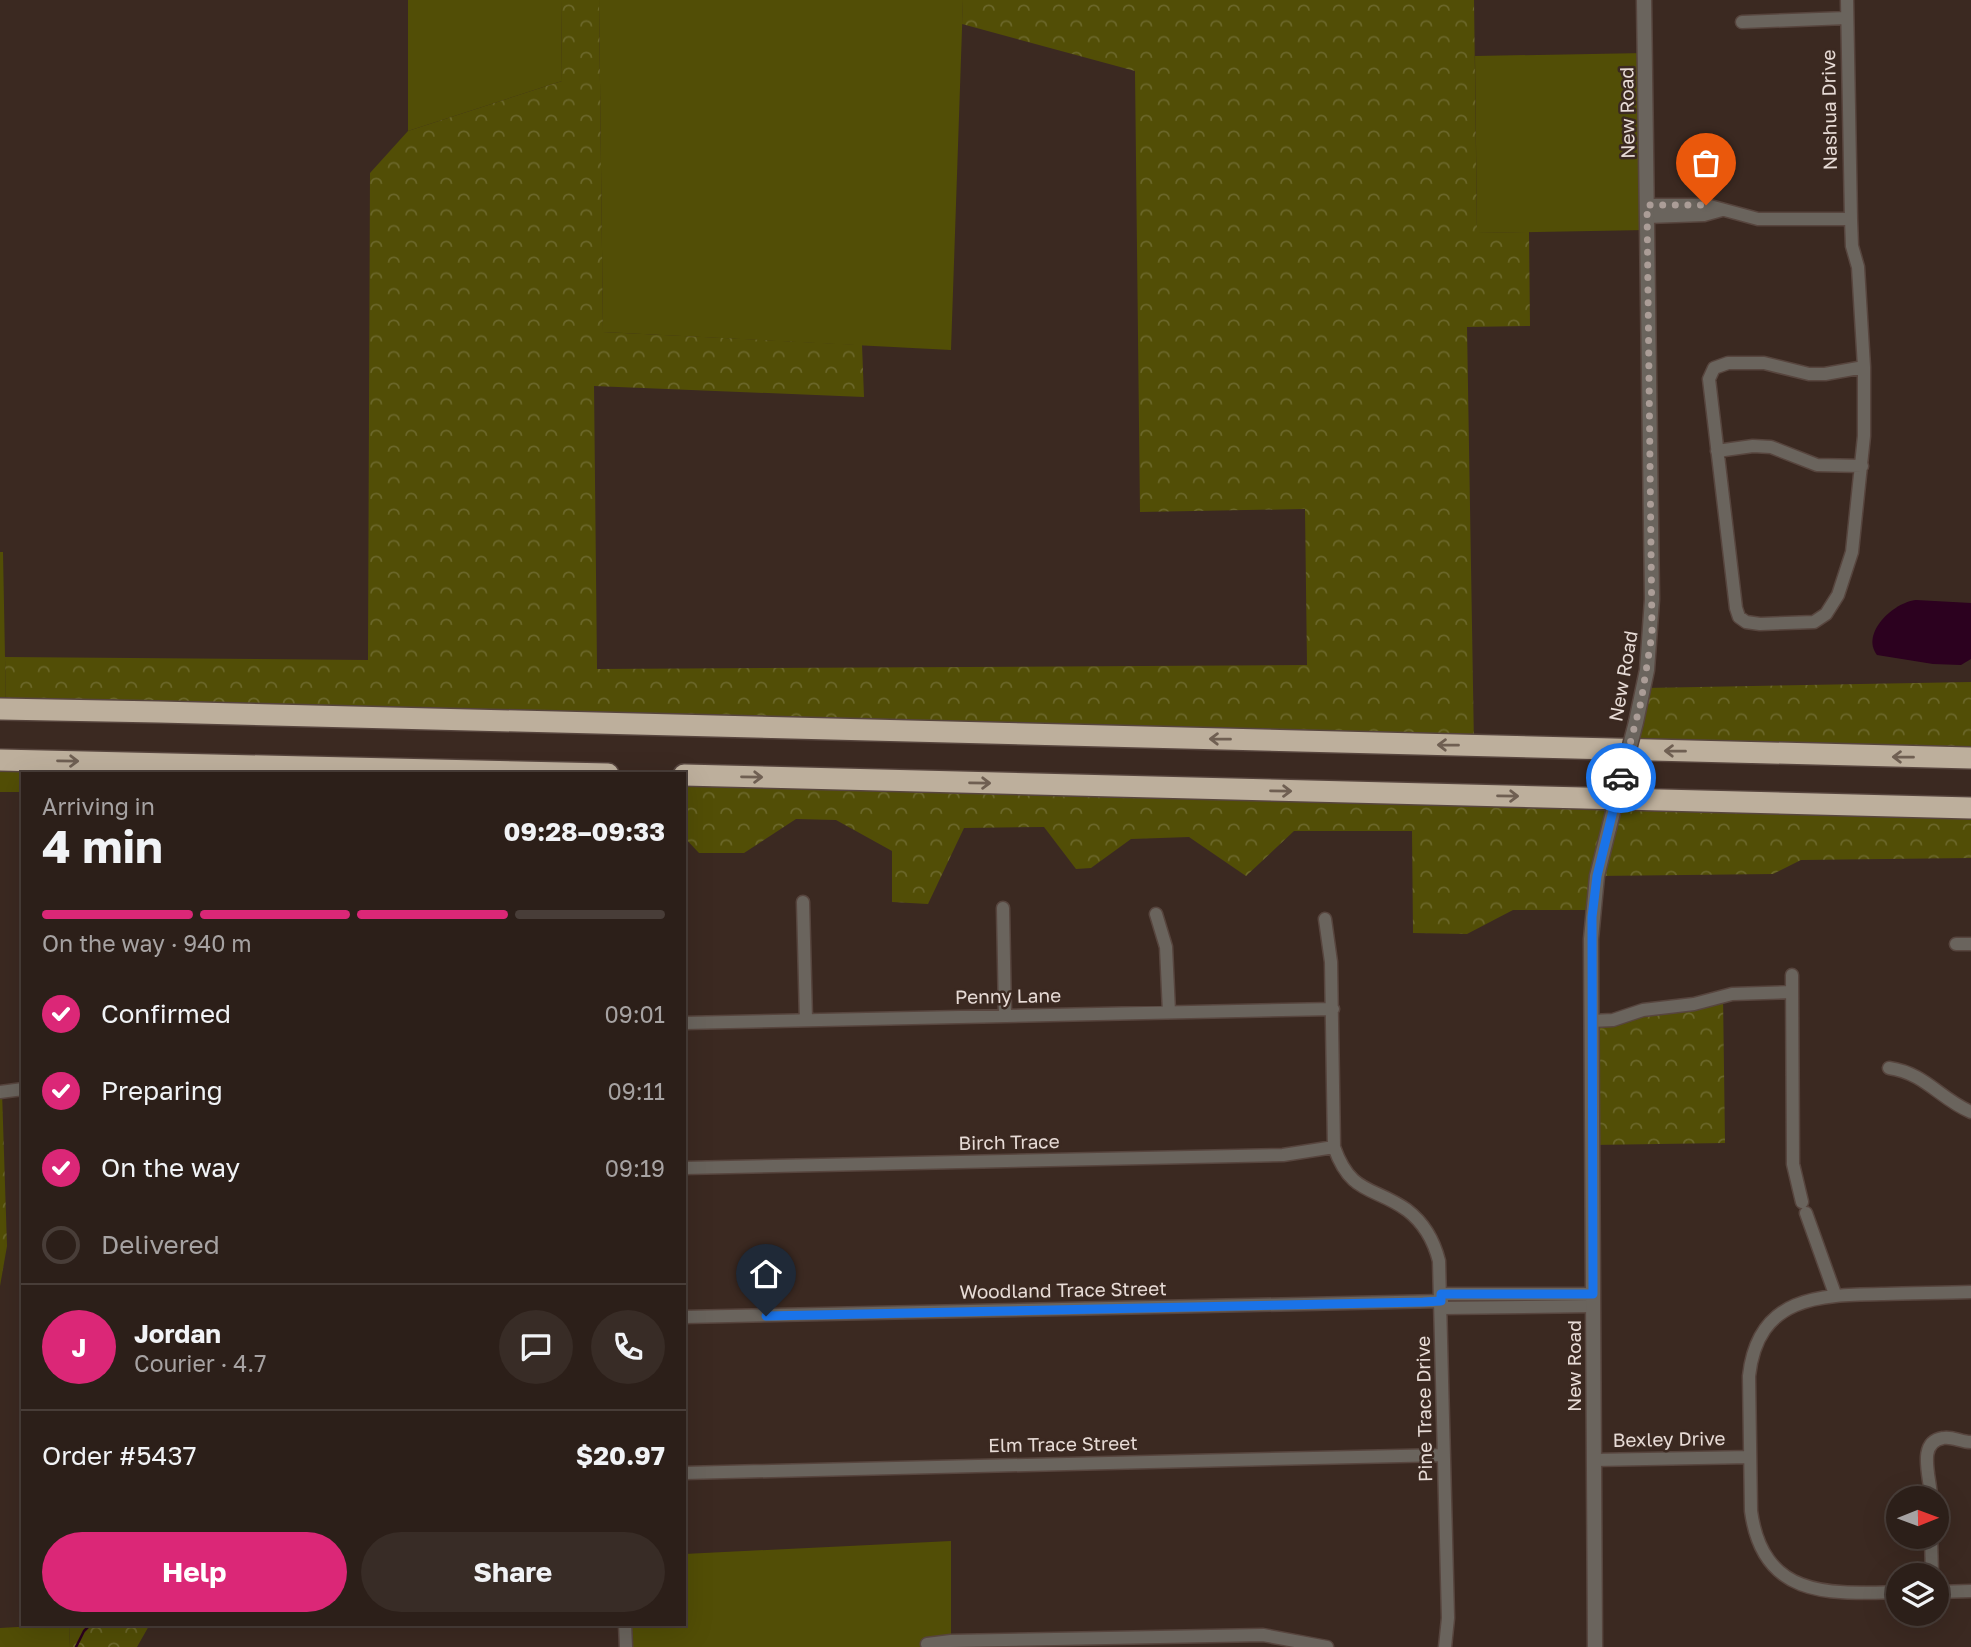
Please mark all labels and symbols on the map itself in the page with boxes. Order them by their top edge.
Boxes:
street label: Nashua Drive [1816,49,1841,171]
street label: New Road [1614,67,1639,159]
pin [1676,133,1736,205]
street label: New Road [1603,629,1642,723]
one-way arrow [1209,732,1232,746]
one-way arrow [1437,738,1460,752]
courier [1586,743,1656,813]
one-way arrow [1664,744,1687,757]
one-way arrow [1892,750,1915,763]
one-way arrow [56,754,79,767]
one-way arrow [741,770,764,784]
one-way arrow [968,776,991,790]
one-way arrow [1269,784,1292,797]
one-way arrow [1496,789,1519,803]
street label: Penny Lane [955,983,1061,1008]
street label: Birch Trace [958,1129,1060,1154]
pin [736,1244,796,1316]
street label: Woodland Trace Street [959,1276,1167,1303]
street label: New Road [1562,1320,1585,1412]
street label: Pine Trace Drive [1411,1336,1436,1482]
street label: Bexley Drive [1612,1426,1726,1451]
street label: Elm Trace Street [988,1431,1138,1456]
north arrow [1886,1486,1950,1549]

